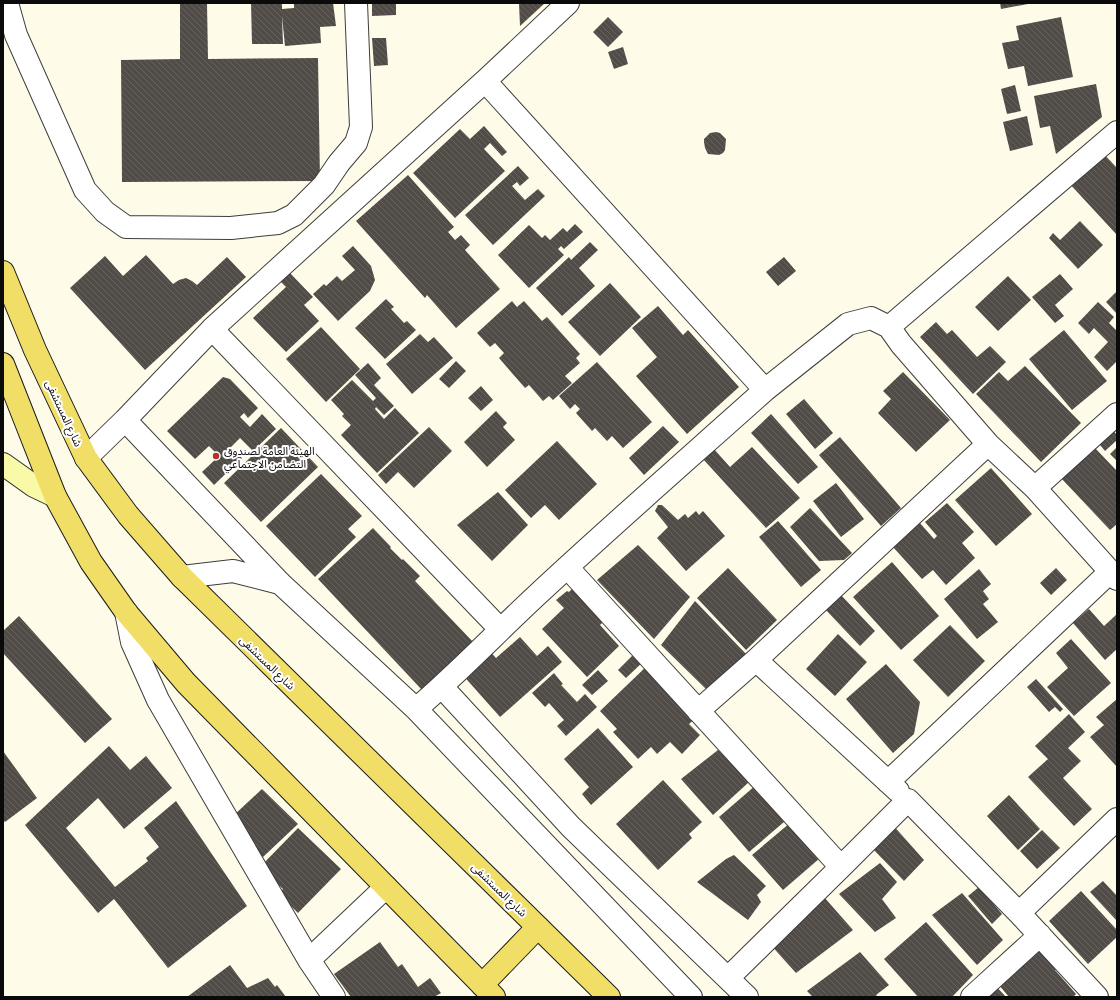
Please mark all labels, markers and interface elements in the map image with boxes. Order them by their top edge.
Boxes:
street label: شارع المستشفى [42,377,88,450]
place label: الهيئة العامة لصندوق التضامن الاجتماعي [224,442,315,474]
marker: الهيئة العامة لصندوق التضامن الاجتماعي [211,451,221,461]
street label: شارع المستشفى [236,631,300,694]
street label: شارع المستشفى [468,858,532,921]

